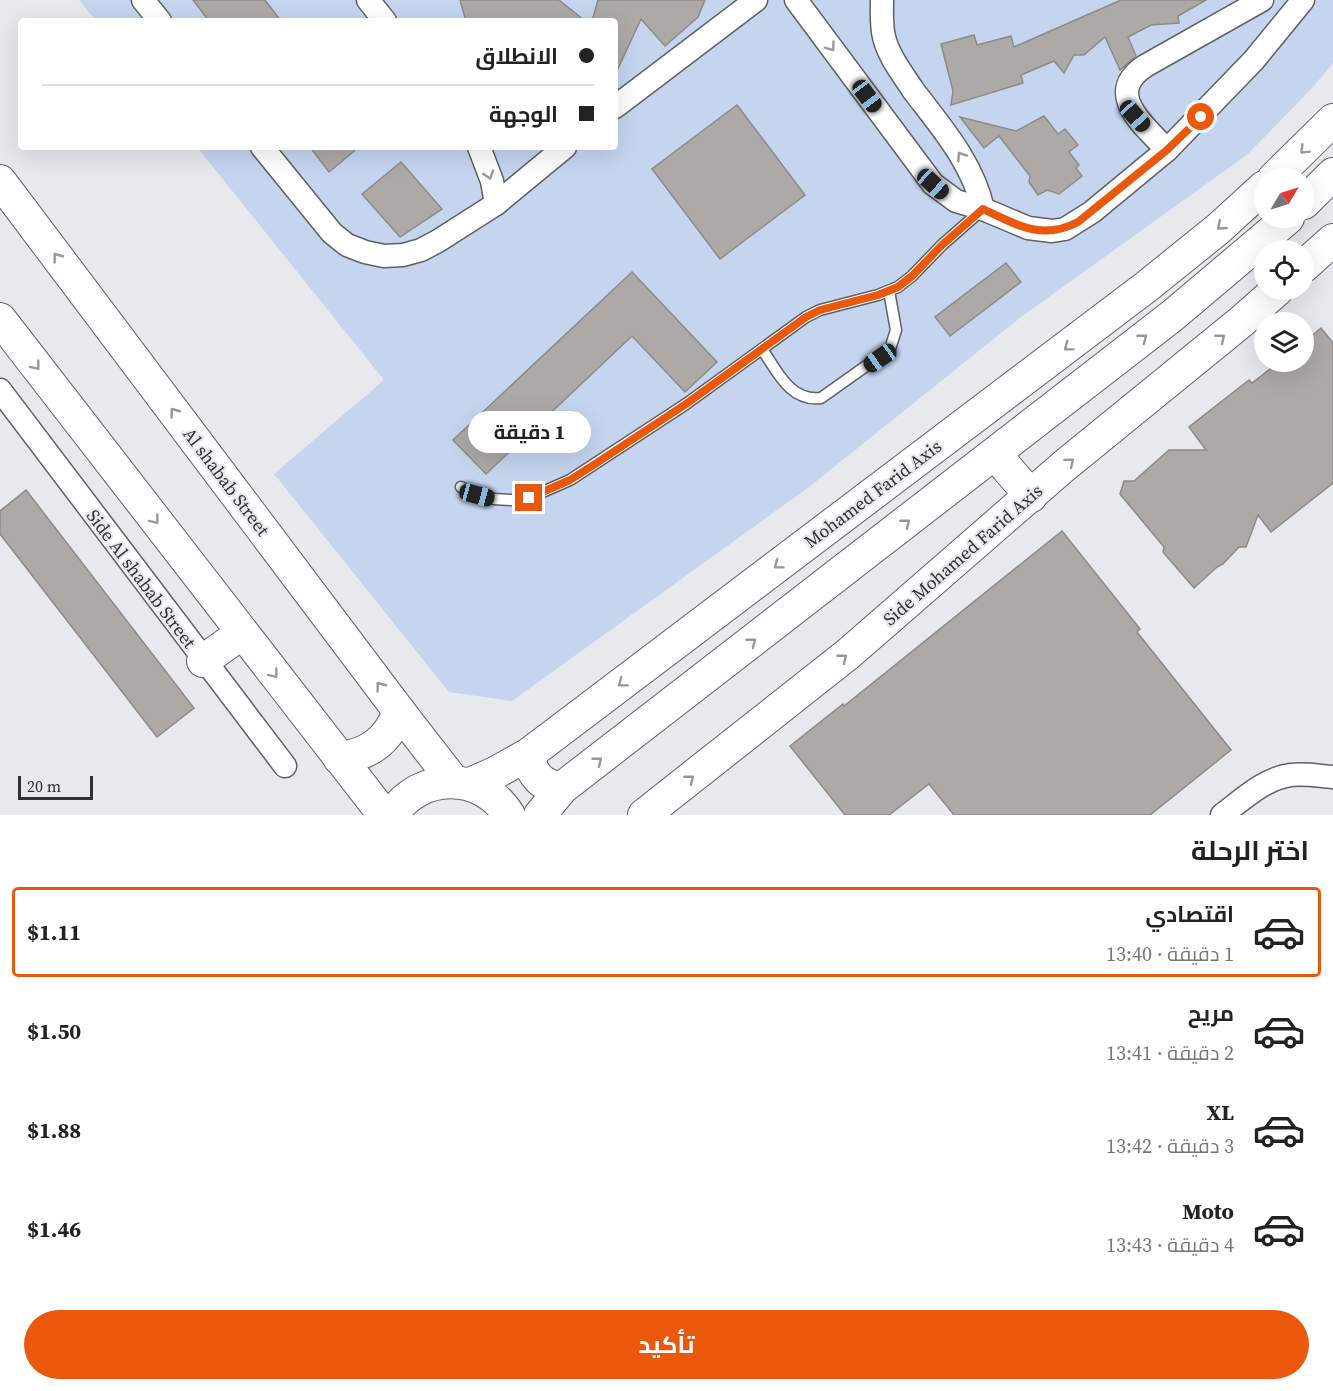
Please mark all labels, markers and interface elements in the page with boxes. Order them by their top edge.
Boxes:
one-way arrow [824,40,835,51]
text: الانطلاق [475,41,558,71]
car [849,76,885,116]
car [1116,97,1154,135]
text: الوجهة [489,99,558,129]
route start [1187,103,1214,130]
one-way arrow [1300,142,1311,153]
one-way arrow [957,151,968,162]
car [914,165,952,203]
north arrow [1254,168,1314,228]
map controls [1254,168,1314,372]
one-way arrow [482,169,494,180]
one-way arrow [1217,219,1228,230]
button: locate [1254,240,1314,300]
one-way arrow [53,252,64,263]
button: layers [1254,312,1314,372]
one-way arrow [1137,335,1148,346]
one-way arrow [1214,335,1225,346]
one-way arrow [1063,339,1074,350]
car [860,340,900,376]
one-way arrow [28,359,39,370]
one-way arrow [170,408,181,419]
callout: 1 دقيقة [468,411,590,453]
text: 1 دقيقة [494,418,565,446]
street label: Al shabab Street [177,422,276,541]
street label: Mohamed Farid Axis [799,434,947,554]
one-way arrow [1063,458,1074,469]
street label: Side Mohamed Farid Axis [877,478,1048,631]
car [457,482,497,508]
route end [515,484,542,511]
street label: Side Al shabab Street [81,504,202,653]
one-way arrow [147,513,158,524]
one-way arrow [900,519,911,530]
one-way arrow [774,558,785,569]
one-way arrow [745,638,756,649]
one-way arrow [836,654,847,665]
one-way arrow [266,668,277,679]
one-way arrow [618,676,629,687]
one-way arrow [376,681,387,692]
one-way arrow [591,758,602,769]
scale bar [18,773,93,800]
text: 20 m [27,775,61,797]
one-way arrow [683,775,694,786]
text: اختر الرحلة [1191,832,1309,869]
text: اقتصادي [1145,899,1234,929]
icon: car [1252,905,1306,959]
text: $1.11 [27,917,81,947]
text: 1 دقيقة · 13:40 [1106,940,1234,968]
text: مريح [1188,998,1234,1028]
icon: car [1252,1004,1306,1058]
text: $1.50 [27,1016,81,1046]
text: 2 دقيقة · 13:41 [1106,1039,1234,1067]
text: XL [1207,1097,1234,1127]
icon: car [1252,1103,1306,1157]
text: $1.88 [27,1115,81,1145]
text: 3 دقيقة · 13:42 [1106,1132,1234,1160]
text: Moto [1182,1196,1234,1226]
icon: car [1252,1202,1306,1256]
text: $1.46 [27,1214,81,1244]
text: 4 دقيقة · 13:43 [1106,1231,1234,1259]
button: تأكيد [24,1310,1309,1379]

